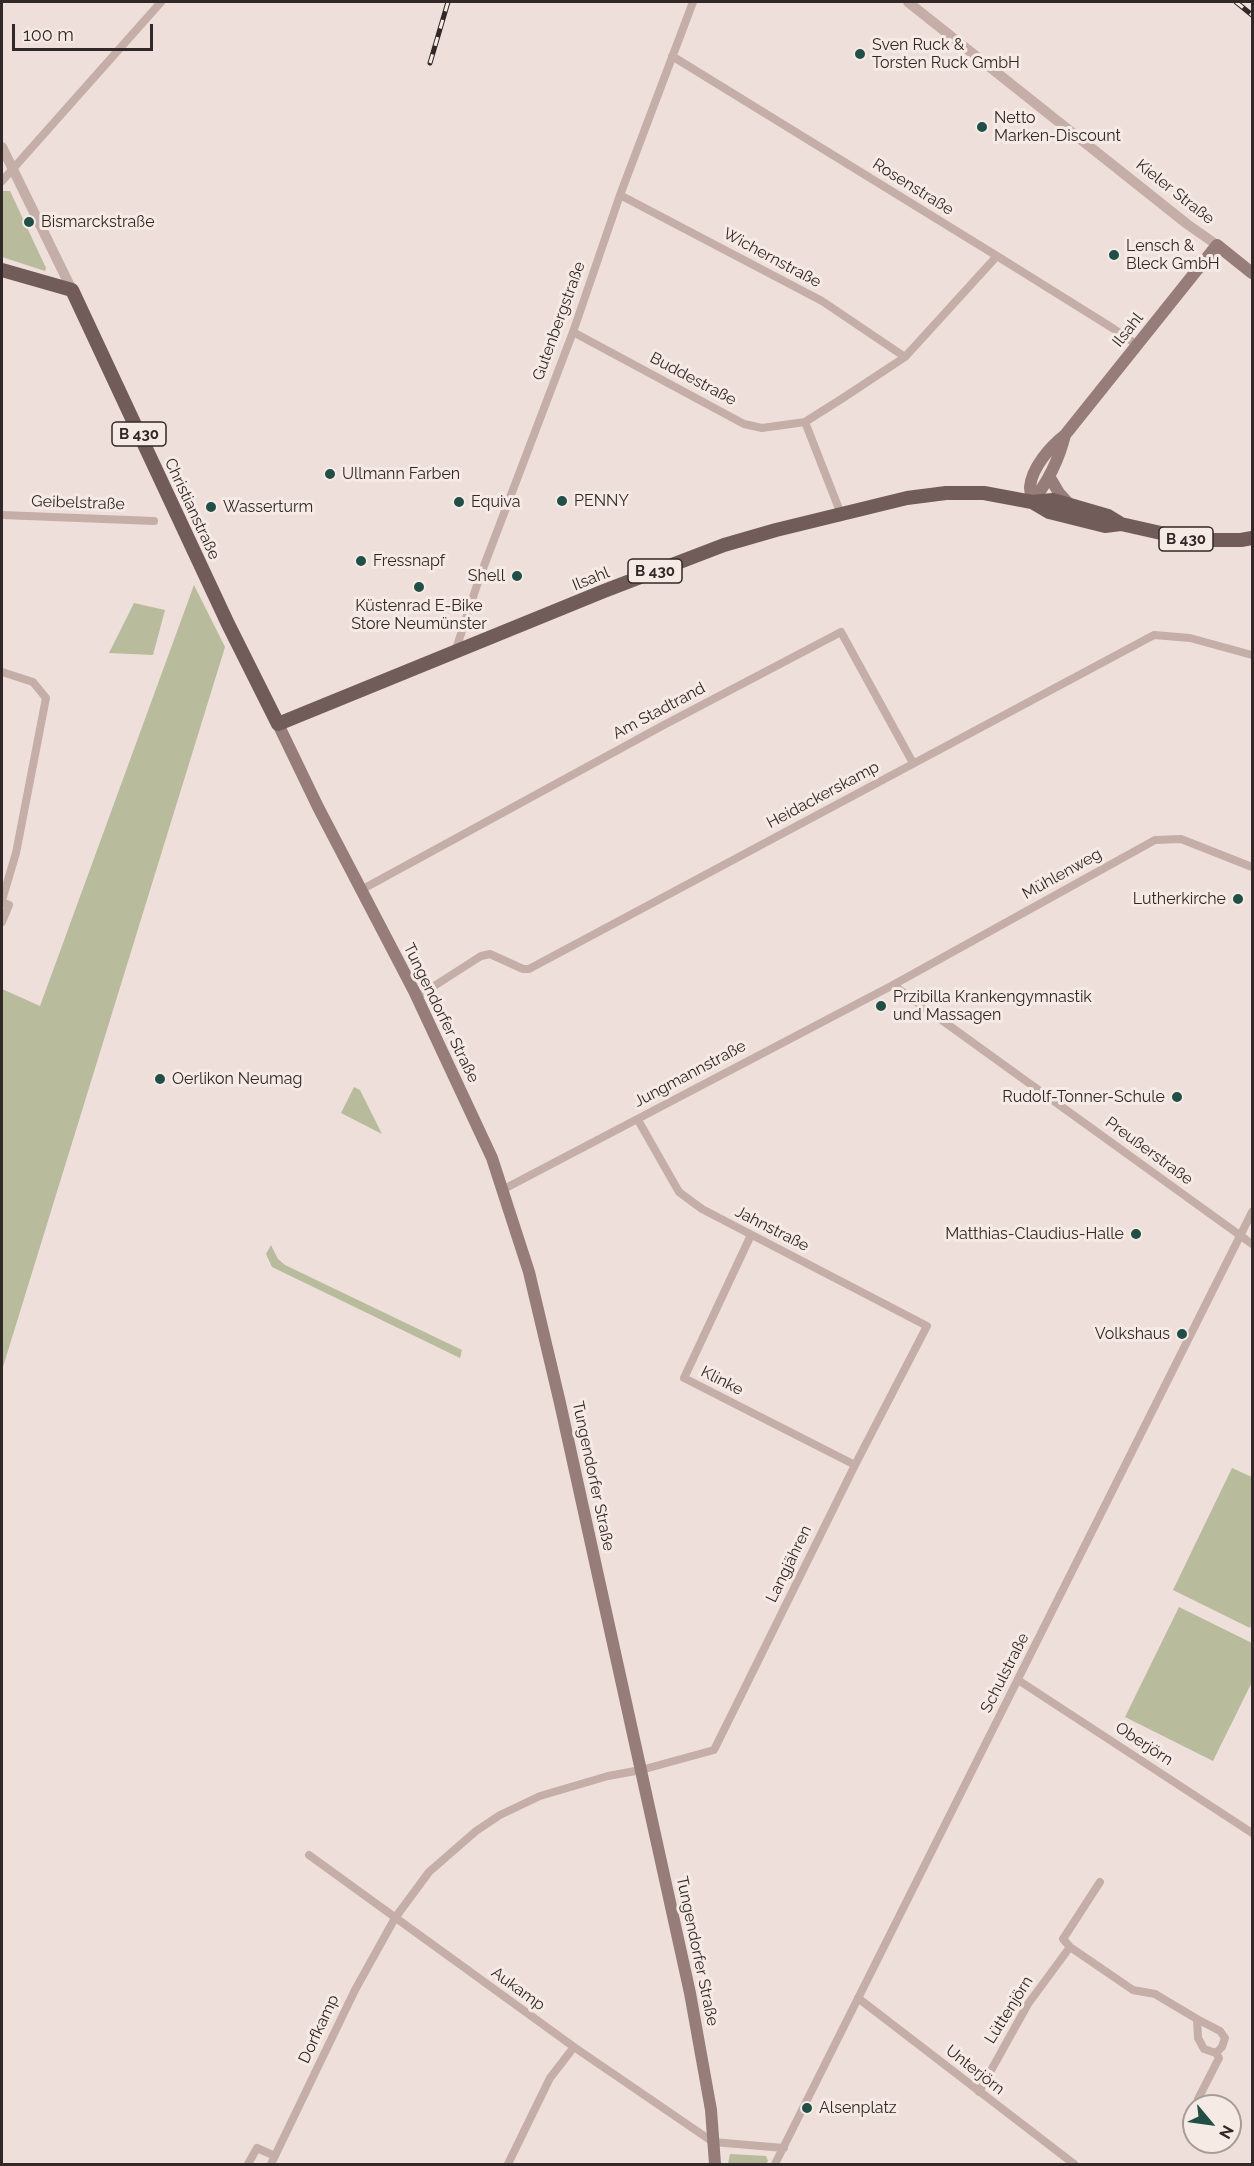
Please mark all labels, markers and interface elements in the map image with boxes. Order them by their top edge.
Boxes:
scale bar [15,12,156,50]
text: 100 m [23,24,74,45]
place label: Sven Ruck & Torsten Ruck GmbH [872,35,1020,73]
marker: Sven Ruck & Torsten Ruck GmbH [853,47,867,61]
place label: Netto Marken-Discount [994,108,1121,146]
marker: Netto Marken-Discount [975,120,989,134]
street label: Rosenstraße [869,155,957,219]
street label: Kieler Straße [1132,155,1218,229]
place label: Bismarckstraße [41,212,155,232]
marker: Bismarckstraße [22,215,36,229]
street label: Wichernstraße [720,224,824,292]
place label: Lensch & Bleck GmbH [1126,236,1219,274]
marker: Lensch & Bleck GmbH [1107,248,1121,262]
street label: Gutenbergstraße [529,259,589,383]
street label: Ilsahl [1108,309,1148,351]
street label: Buddestraße [647,348,739,410]
road number: B 430 [112,422,166,446]
street label: Christianstraße [160,455,224,563]
place label: Ullmann Farben [342,464,460,484]
marker: Ullmann Farben [323,467,337,481]
place label: PENNY [574,491,629,511]
street label: Geibelstraße [31,492,125,514]
place label: Equiva [471,492,520,512]
marker: PENNY [555,494,569,508]
marker: Equiva [452,495,466,509]
place label: Wasserturm [223,497,313,517]
marker: Wasserturm [204,500,218,514]
road number: B 430 [1159,527,1213,551]
place label: Fressnapf [373,551,445,571]
marker: Fressnapf [354,554,368,568]
road number: B 430 [628,559,682,583]
street label: Ilsahl [570,563,612,595]
place label: Shell [468,566,505,586]
marker: Shell [510,569,524,583]
marker: Küstenrad E-Bike Store Neumünster [412,580,426,594]
place label: Küstenrad E-Bike Store Neumünster [351,596,487,634]
street label: Am Stadtrand [609,679,709,743]
street label: Heidackerskamp [764,757,882,833]
street label: Mühlenweg [1019,844,1105,904]
place label: Lutherkirche [1133,889,1226,909]
marker: Lutherkirche [1231,892,1245,906]
street label: Tungendorfer Straße [399,940,483,1086]
place label: Przibilla Krankengymnastik und Massagen [893,987,1092,1025]
marker: Przibilla Krankengymnastik und Massagen [874,999,888,1013]
street label: Jungmannstraße [631,1036,749,1112]
place label: Oerlikon Neumag [172,1069,302,1089]
marker: Oerlikon Neumag [153,1072,167,1086]
place label: Rudolf-Tonner-Schule [1002,1087,1165,1107]
marker: Rudolf-Tonner-Schule [1170,1090,1184,1104]
street label: Preußerstraße [1101,1113,1197,1189]
street label: Jahnstraße [732,1202,812,1256]
place label: Matthias-Claudius-Halle [945,1224,1124,1244]
marker: Matthias-Claudius-Halle [1129,1227,1143,1241]
place label: Volkshaus [1095,1324,1170,1344]
marker: Volkshaus [1175,1327,1189,1341]
street label: Klinke [698,1362,746,1400]
street label: Tungendorfer Straße [568,1399,618,1553]
street label: Langjähren [762,1522,816,1606]
street label: Schulstraße [977,1630,1033,1716]
street label: Oberjörn [1112,1718,1176,1770]
street label: Tungendorfer Straße [672,1874,722,2028]
street label: Aukamp [487,1963,549,2015]
street label: Lüttenjörn [981,1973,1037,2047]
street label: Dorfkamp [295,1992,343,2066]
street label: Unterjörn [942,2041,1008,2099]
north arrow [1182,2094,1242,2154]
place label: Alsenplatz [819,2098,897,2118]
marker: Alsenplatz [800,2101,814,2115]
text: N [1215,2122,1238,2142]

